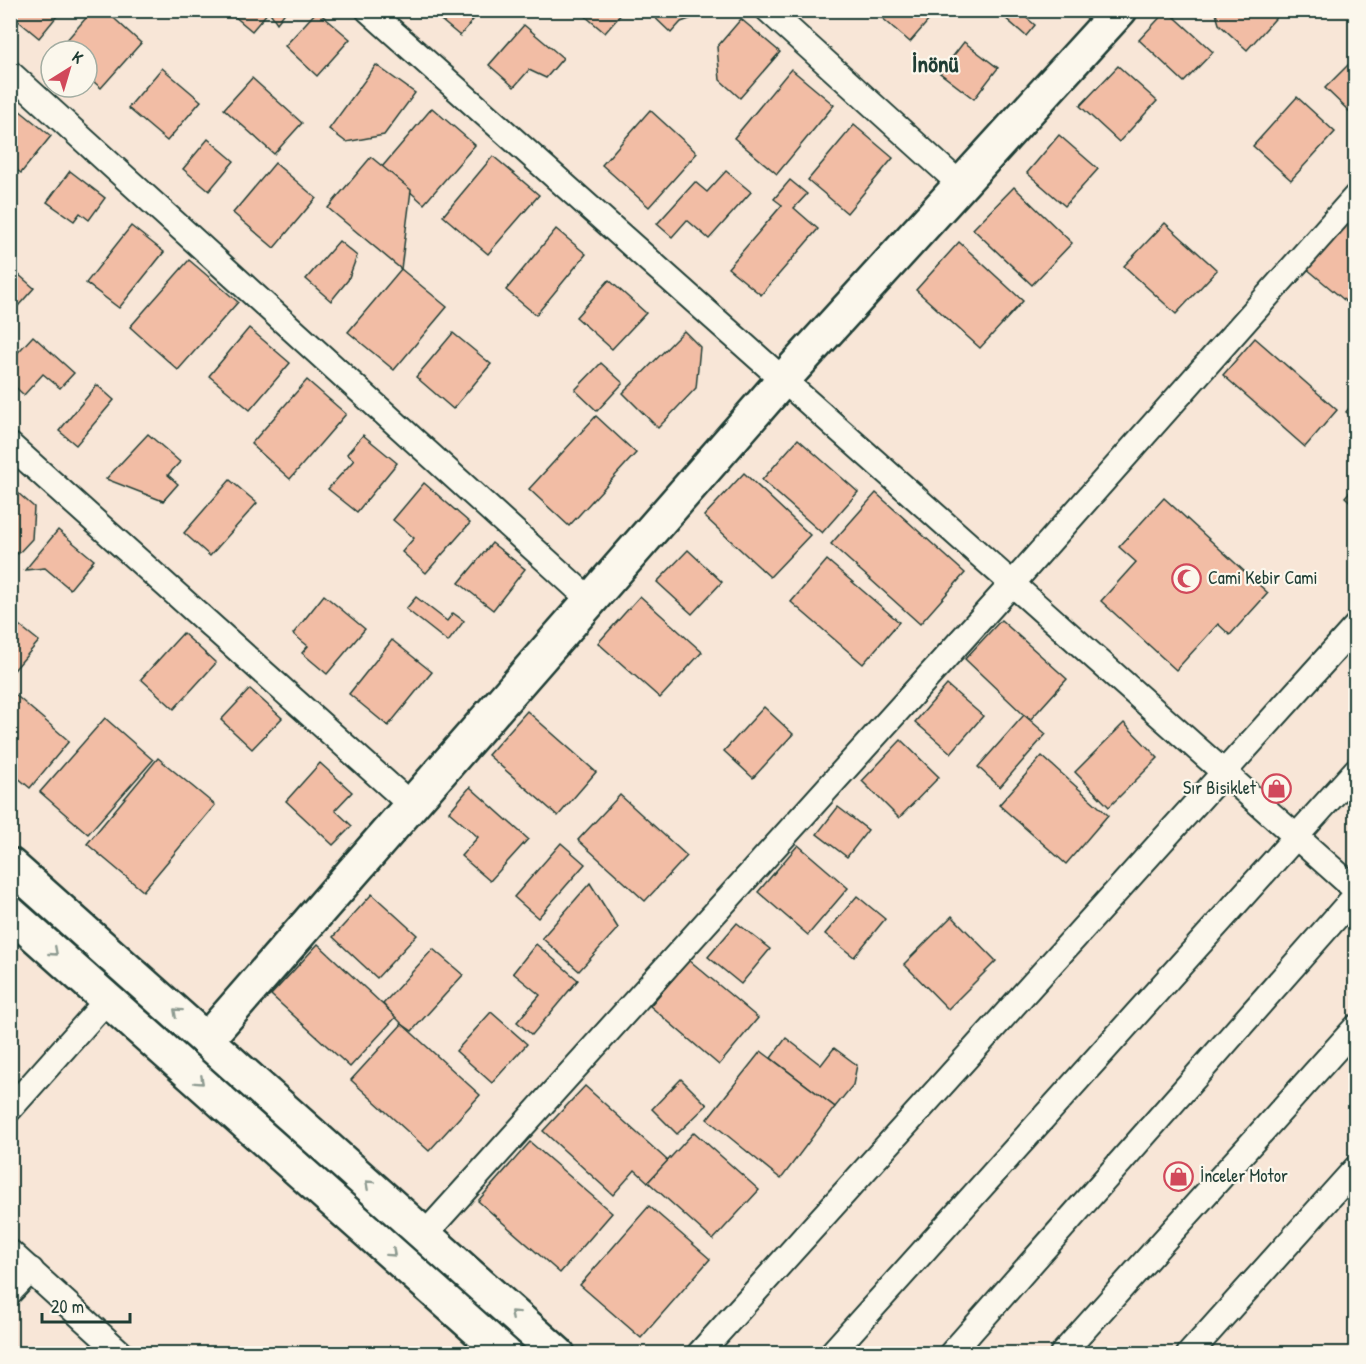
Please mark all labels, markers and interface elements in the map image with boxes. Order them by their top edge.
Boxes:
north arrow [39,39,99,99]
text: K [68,46,88,69]
district label: İnönü [912,47,959,79]
mosque icon: Cami Kebir Cami [1171,562,1203,594]
place label: Cami Kebir Cami [1208,565,1318,590]
shop icon: Sır Bisiklet [1261,772,1293,804]
place label: Sır Bisiklet [1183,775,1257,800]
one-way arrow [47,945,58,956]
one-way arrow [173,1008,184,1019]
one-way arrow [193,1074,204,1085]
shop icon: İnceler Motor [1163,1160,1195,1192]
place label: İnceler Motor [1200,1163,1288,1188]
one-way arrow [365,1180,376,1191]
one-way arrow [386,1246,396,1257]
scale bar [42,1286,130,1324]
text: 20 m [51,1294,84,1319]
one-way arrow [511,1310,521,1321]

